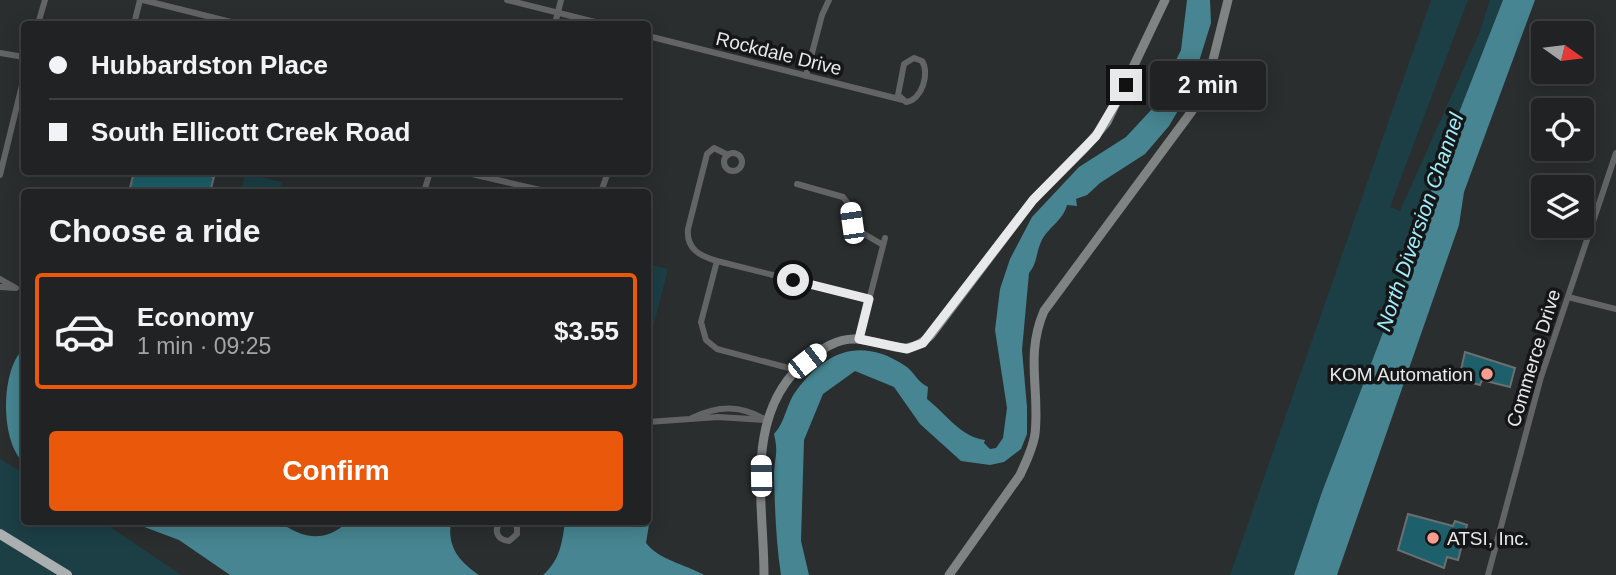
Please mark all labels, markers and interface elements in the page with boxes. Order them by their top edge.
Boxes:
north arrow [1531,21,1594,84]
map controls [1531,21,1594,238]
street label: Rockdale Drive [714,28,844,79]
text: Hubbardston Place [91,50,328,80]
callout: 2 min [1150,60,1266,110]
route end [1110,69,1142,101]
text: 2 min [1178,72,1238,98]
button: locate [1531,98,1594,161]
water label: North Diversion Channel [1371,109,1468,334]
text: South Ellicott Creek Road [91,117,410,147]
button: layers [1531,175,1594,238]
car [839,201,866,245]
text: Choose a ride [49,213,261,249]
route start [777,264,809,296]
street label: Commerce Drive [1503,287,1564,429]
icon: car [53,300,116,363]
text: Economy [137,302,254,332]
text: $3.55 [554,316,619,346]
text: 1 min · 09:25 [137,333,271,359]
car [784,340,831,382]
place label: KOM Automation [1329,364,1473,385]
marker: KOM Automation [1479,366,1495,382]
button: Confirm [49,431,623,511]
car [751,455,772,497]
place label: ATSI, Inc. [1447,528,1529,549]
marker: ATSI, Inc. [1425,530,1441,546]

